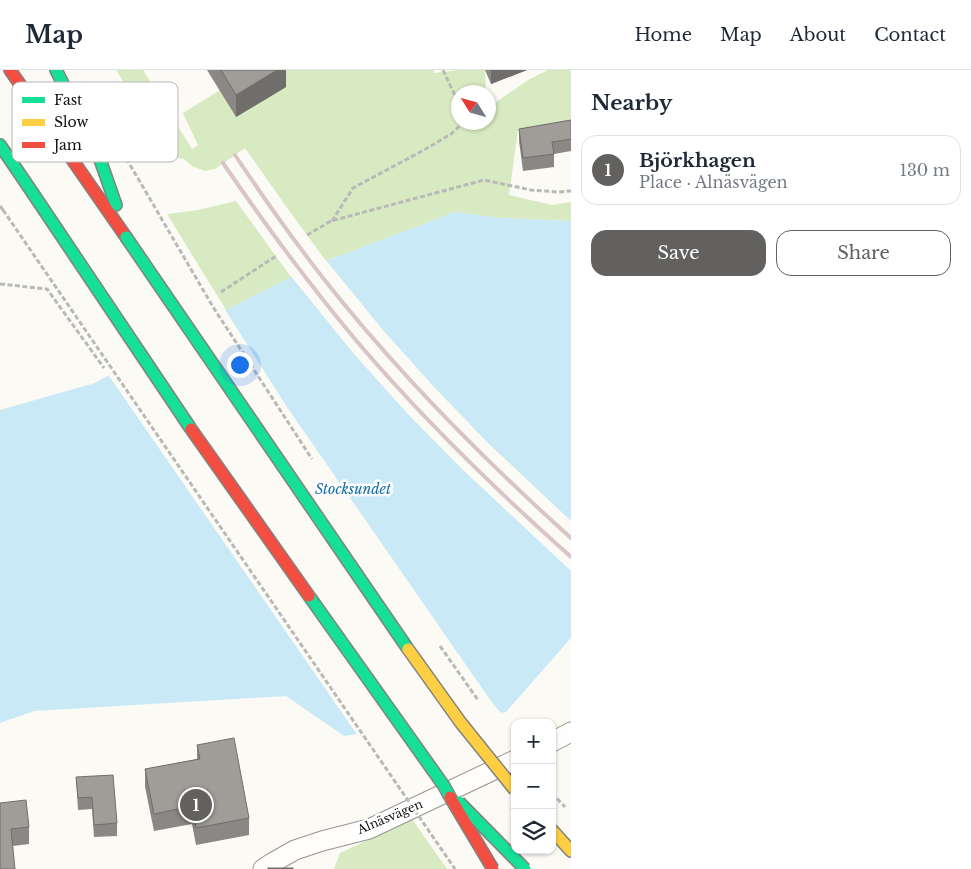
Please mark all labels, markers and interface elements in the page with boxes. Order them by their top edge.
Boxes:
text: Map [25,20,83,49]
text: Home [634,24,692,46]
text: Map [720,24,762,46]
text: About [790,24,846,46]
text: Contact [874,24,946,46]
legend [12,82,178,162]
north arrow [451,85,496,130]
text: Nearby [591,90,672,116]
text: Fast [54,91,83,109]
text: Slow [54,113,88,131]
text: Jam [52,136,82,154]
text: Björkhagen [639,149,756,172]
text: 1 [605,160,611,180]
text: 130 m [900,160,950,180]
text: Place · Alnäsvägen [639,172,788,192]
button: Save [591,230,766,276]
button: Share [776,230,951,276]
your location [227,352,253,378]
water label: Stocksundet [315,480,392,498]
map controls [511,719,556,854]
button: + [511,719,556,764]
button: − [511,764,556,809]
pin: 1 [180,786,212,824]
street label: Alnäsvägen [354,796,425,837]
button: layers [511,809,556,854]

